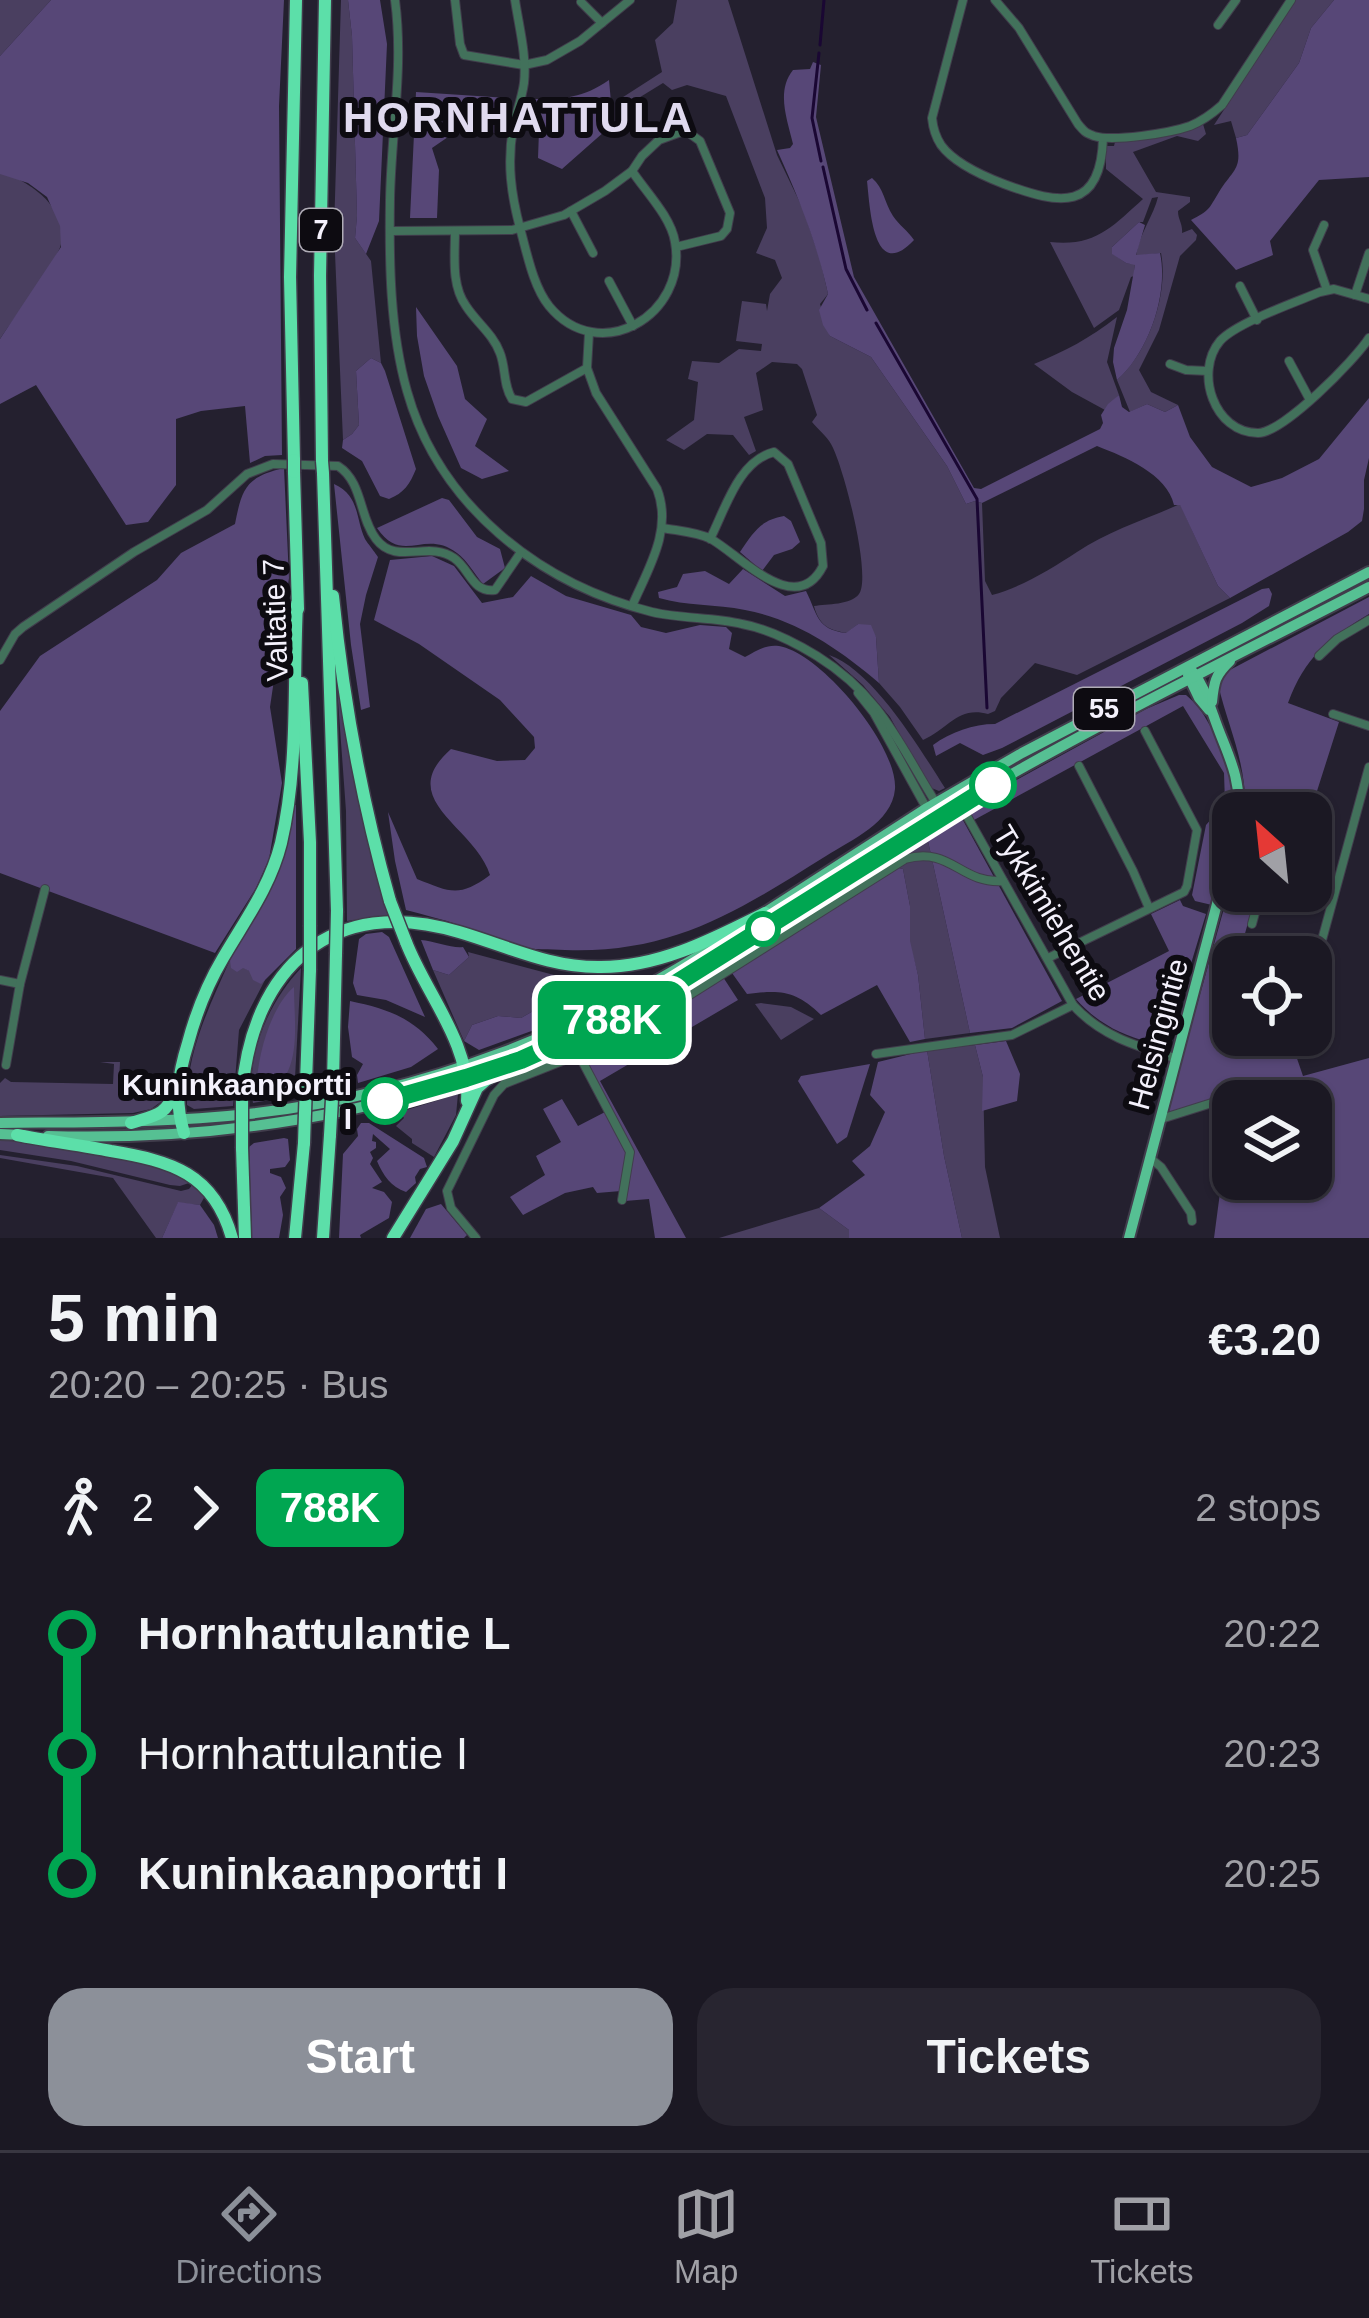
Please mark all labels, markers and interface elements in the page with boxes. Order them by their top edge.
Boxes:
district label: HORNHATTULA [343,94,695,141]
road number: 7 [300,209,342,251]
street label: Valtatie 7 [256,558,294,682]
road number: 55 [1074,688,1134,730]
unlabelled marker [971,763,1015,807]
north arrow [1212,792,1332,912]
map controls [1212,792,1332,1200]
street label: Tykkimiehentie [987,819,1117,1007]
unlabelled marker [747,913,779,945]
button: locate [1212,936,1332,1056]
street label: Helsingintie [1122,955,1194,1113]
line badge: 788K [528,981,696,1059]
text: 788K [562,996,662,1043]
place label: Kuninkaanportti I [122,1068,352,1135]
marker: Kuninkaanportti I [363,1079,407,1123]
button: layers [1212,1080,1332,1200]
text: 5 min [48,1281,220,1355]
text: €3.20 [1208,1314,1321,1365]
text: 20:20 – 20:25 · Bus [48,1363,388,1406]
icon: walk [48,1475,114,1541]
icon: forward [172,1475,238,1541]
text: 788K [280,1484,380,1531]
text: 2 [132,1486,154,1529]
text: 2 stops [1195,1486,1321,1529]
text: Hornhattulantie L [138,1608,510,1659]
text: 20:22 [1223,1612,1321,1655]
text: Hornhattulantie I [138,1728,468,1779]
text: 20:23 [1223,1732,1321,1775]
text: Kuninkaanportti I [138,1848,508,1899]
text: 20:25 [1223,1852,1321,1895]
button: Start [48,1988,673,2126]
button: Tickets [697,1988,1321,2126]
tab: Directions [175,2181,322,2291]
tab: Map [673,2181,739,2291]
tab: Tickets [1090,2181,1193,2291]

